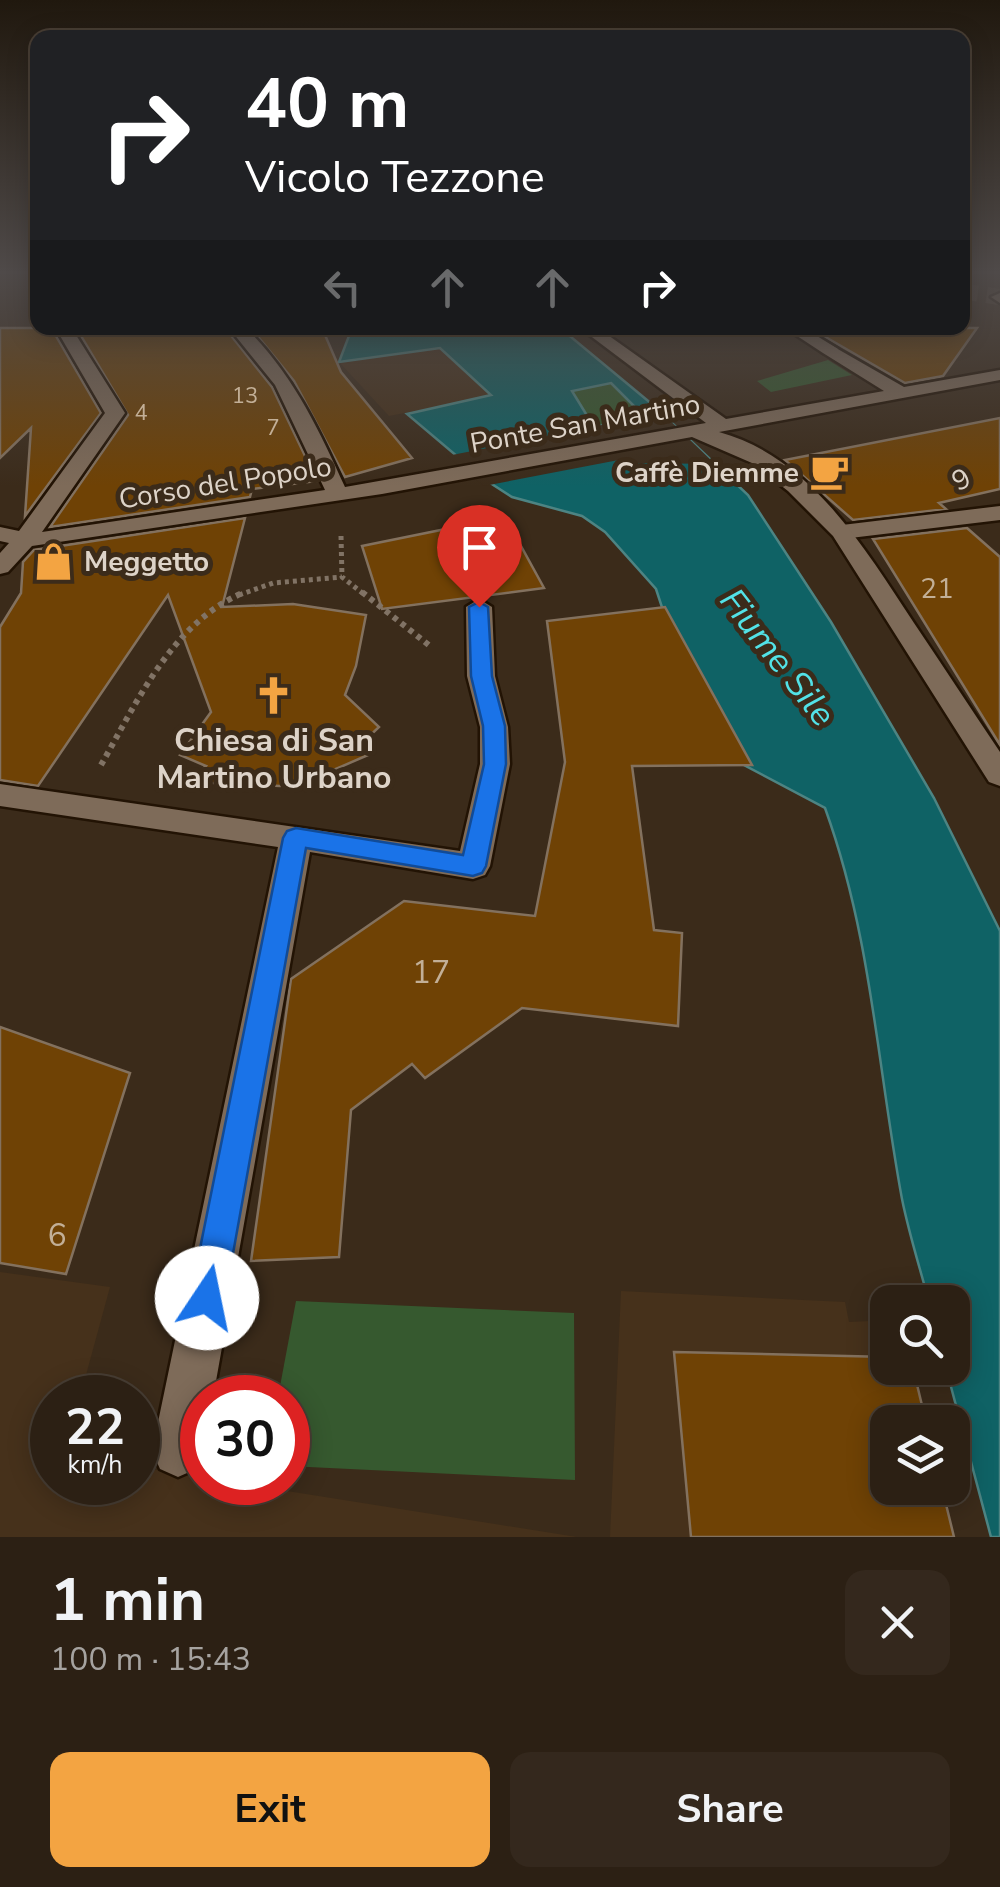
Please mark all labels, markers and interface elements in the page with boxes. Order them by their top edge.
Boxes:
text: 40 m [245,56,409,152]
icon: right [80,70,210,200]
text: Vicolo Tezzone [245,147,545,208]
icon: left [315,260,370,315]
icon: ahead [420,260,475,315]
icon: ahead [525,260,580,315]
icon: right [630,260,685,315]
house number: 13 [232,381,258,411]
street label: Ponte San Martino [467,385,703,463]
house number: 4 [134,398,148,428]
house number: 7 [266,413,280,443]
street label: Corso del Popolo [116,447,334,519]
cafe icon: Caffè Diemme [808,451,850,493]
place label: Caffè Diemme [615,454,799,492]
street label: 9 [945,459,978,501]
pin [437,505,522,608]
icon: arrive [452,520,507,575]
shop icon: Meggetto [33,540,75,582]
place label: Meggetto [84,543,209,581]
house number: 21 [920,570,954,608]
water label: Fiume Sile [709,579,846,736]
church icon: Chiesa di San Martino Urbano [253,674,295,716]
place label: Chiesa di San Martino Urbano [157,719,391,799]
house number: 17 [412,951,450,994]
house number: 6 [47,1214,67,1257]
position arrow [155,1246,259,1350]
map controls [870,1285,970,1505]
button: search [870,1285,970,1385]
speed limit sign: 30 [180,1375,310,1505]
text: 22 [65,1393,125,1462]
button: layers [870,1405,970,1505]
text: km/h [67,1448,123,1482]
text: 1 min [50,1559,205,1641]
button: close [845,1570,950,1675]
text: 100 m · 15:43 [50,1638,251,1681]
button: Exit [50,1752,490,1867]
button: Share [510,1752,950,1867]

